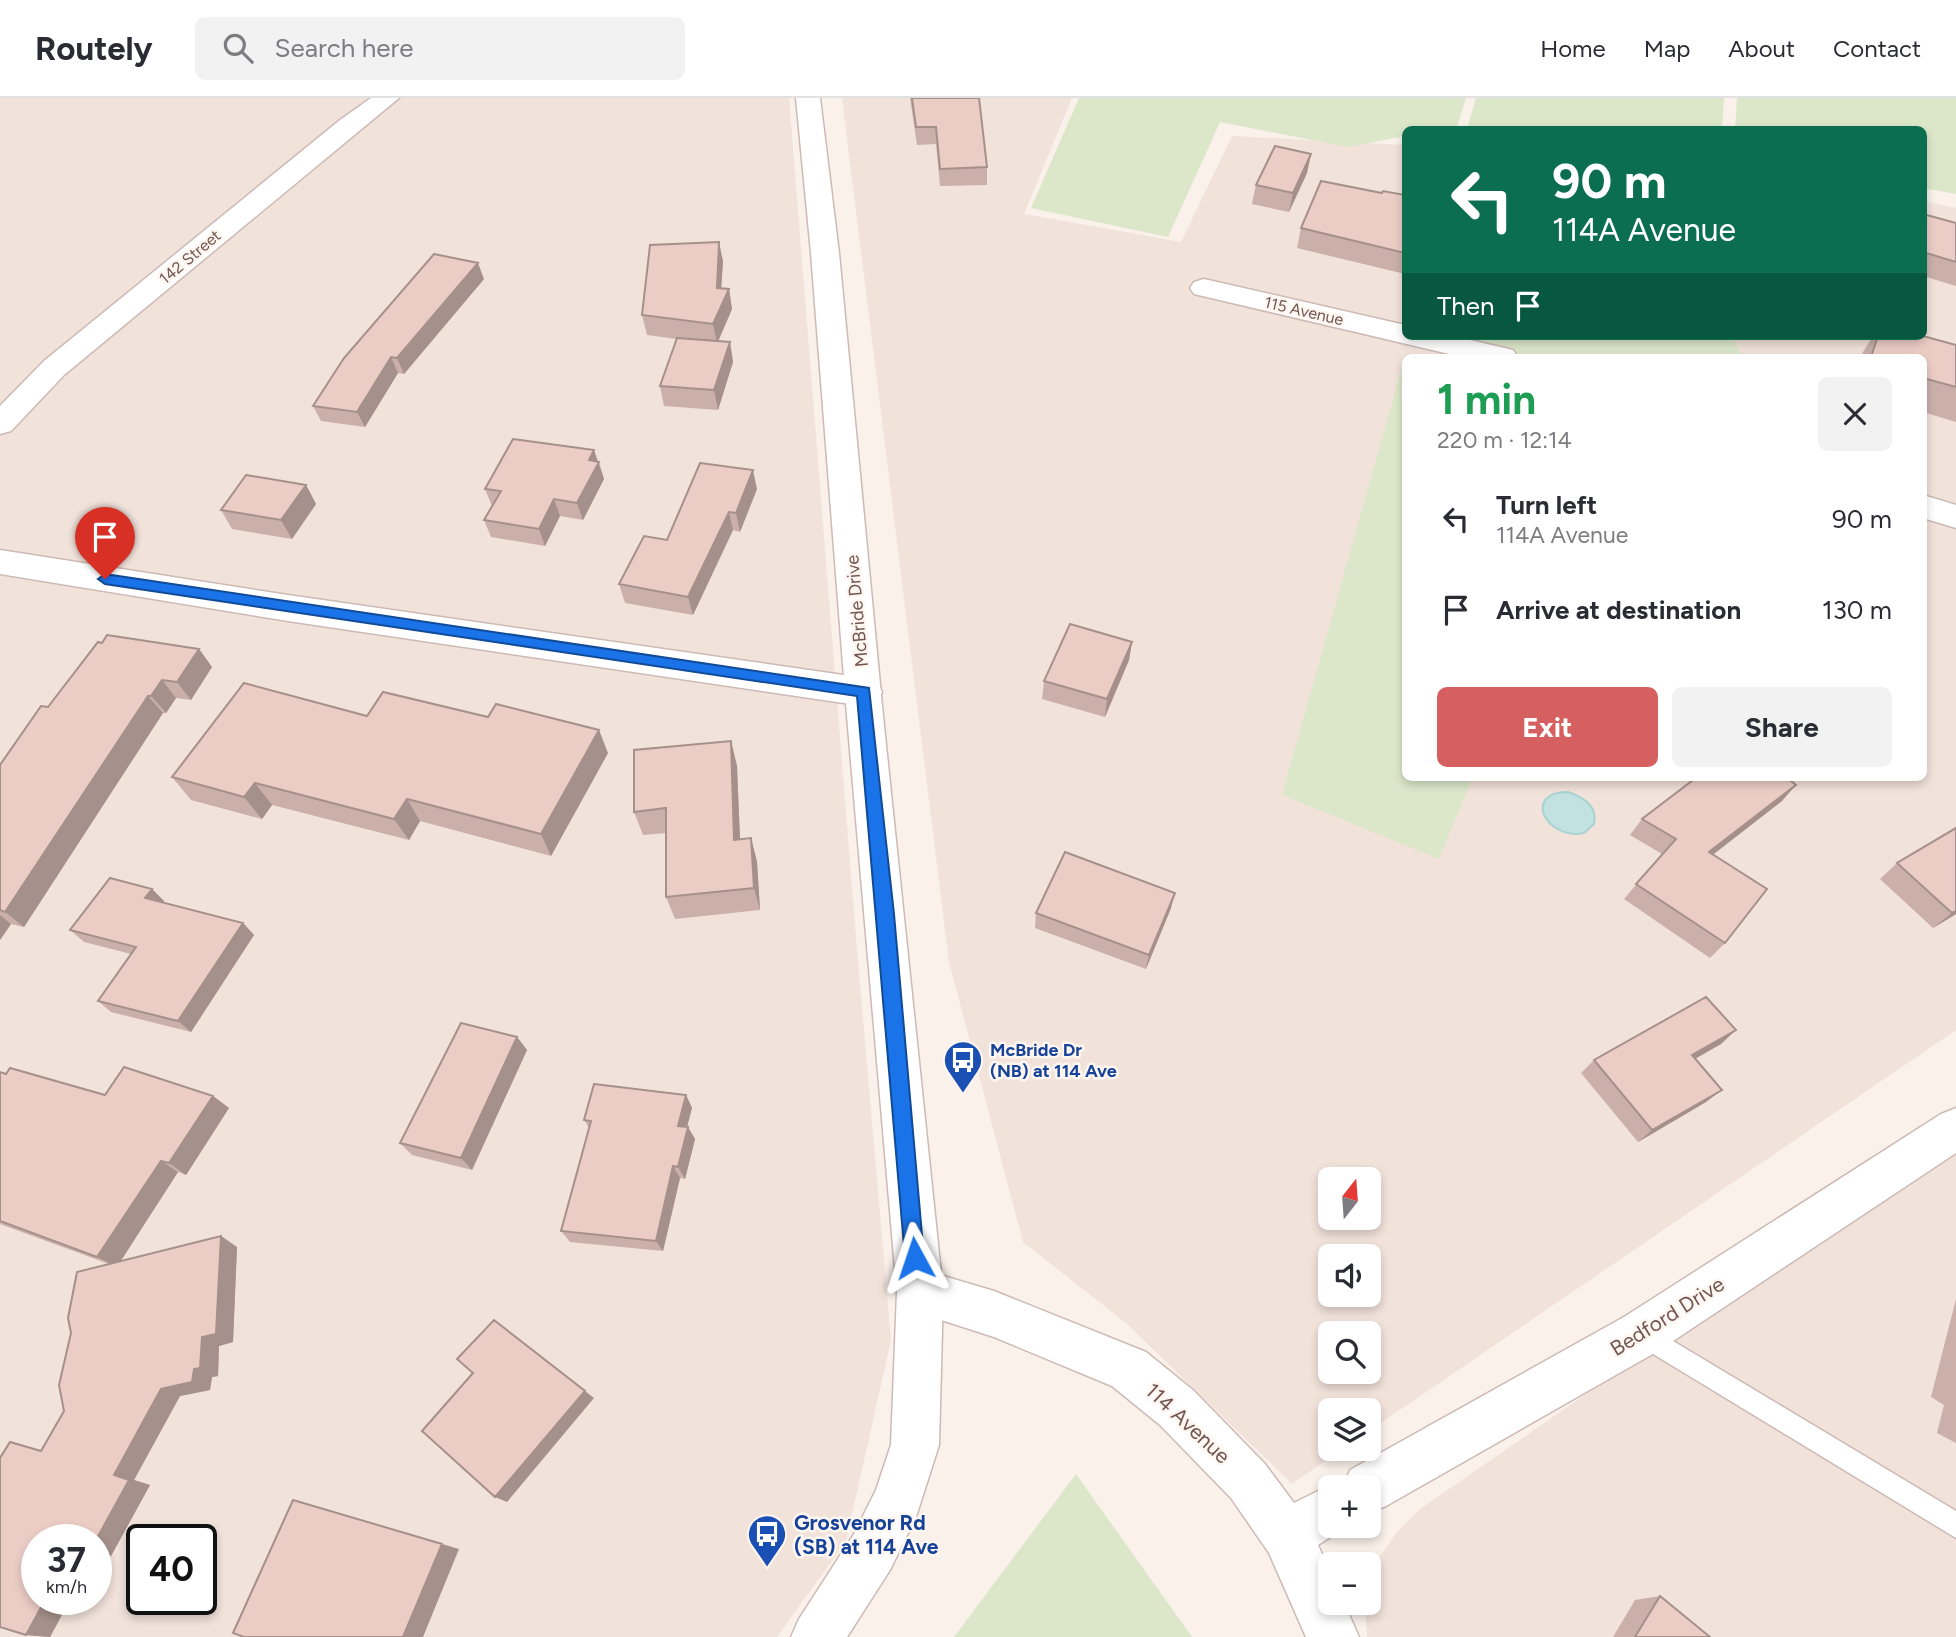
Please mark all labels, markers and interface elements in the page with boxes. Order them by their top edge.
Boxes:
search box [195,17,685,80]
text: Routely [35,29,153,68]
icon: search [219,29,257,67]
text: Search here [275,32,414,64]
text: Home [1540,34,1606,63]
text: Map [1644,34,1690,63]
text: About [1728,34,1795,63]
text: Contact [1833,34,1921,63]
text: 90 m [1552,151,1667,210]
icon: left [1437,154,1528,245]
text: 114A Avenue [1552,211,1736,249]
street label: 142 Street [155,226,225,288]
icon: arrive [1509,287,1547,325]
text: Then [1437,290,1495,322]
street label: 115 Avenue [1263,293,1346,329]
text: 1 min [1437,374,1536,425]
button: close [1818,377,1892,451]
text: 220 m · 12:14 [1437,426,1572,454]
text: Turn left [1496,489,1597,521]
icon: left [1437,500,1475,538]
text: 90 m [1832,503,1892,535]
pin [75,507,135,579]
icon: arrive [86,518,124,556]
text: 114A Avenue [1496,521,1628,549]
street label: McBride Drive [841,554,873,668]
icon: arrive [1437,591,1475,629]
text: Arrive at destination [1496,594,1741,626]
text: 130 m [1822,594,1892,626]
button: Exit [1437,687,1658,767]
button: Share [1672,687,1892,767]
bus stop icon: McBride Dr (NB) at 114 Ave [942,1039,984,1094]
place label: McBride Dr (NB) at 114 Ave [990,1039,1117,1082]
north arrow [1318,1167,1381,1230]
map controls [1318,1167,1381,1615]
position arrow [878,1221,952,1295]
button: sound [1318,1244,1381,1307]
street label: Bedford Drive [1605,1271,1729,1361]
button: search [1318,1321,1381,1384]
street label: 114 Avenue [1140,1378,1236,1468]
button: layers [1318,1398,1381,1461]
button: + [1318,1475,1381,1538]
place label: Grosvenor Rd (SB) at 114 Ave [794,1510,939,1559]
bus stop icon: Grosvenor Rd (SB) at 114 Ave [746,1513,788,1568]
speed limit sign: 40 [126,1524,217,1615]
text: 37 [47,1539,86,1581]
button: − [1318,1552,1381,1615]
text: km/h [46,1576,87,1598]

